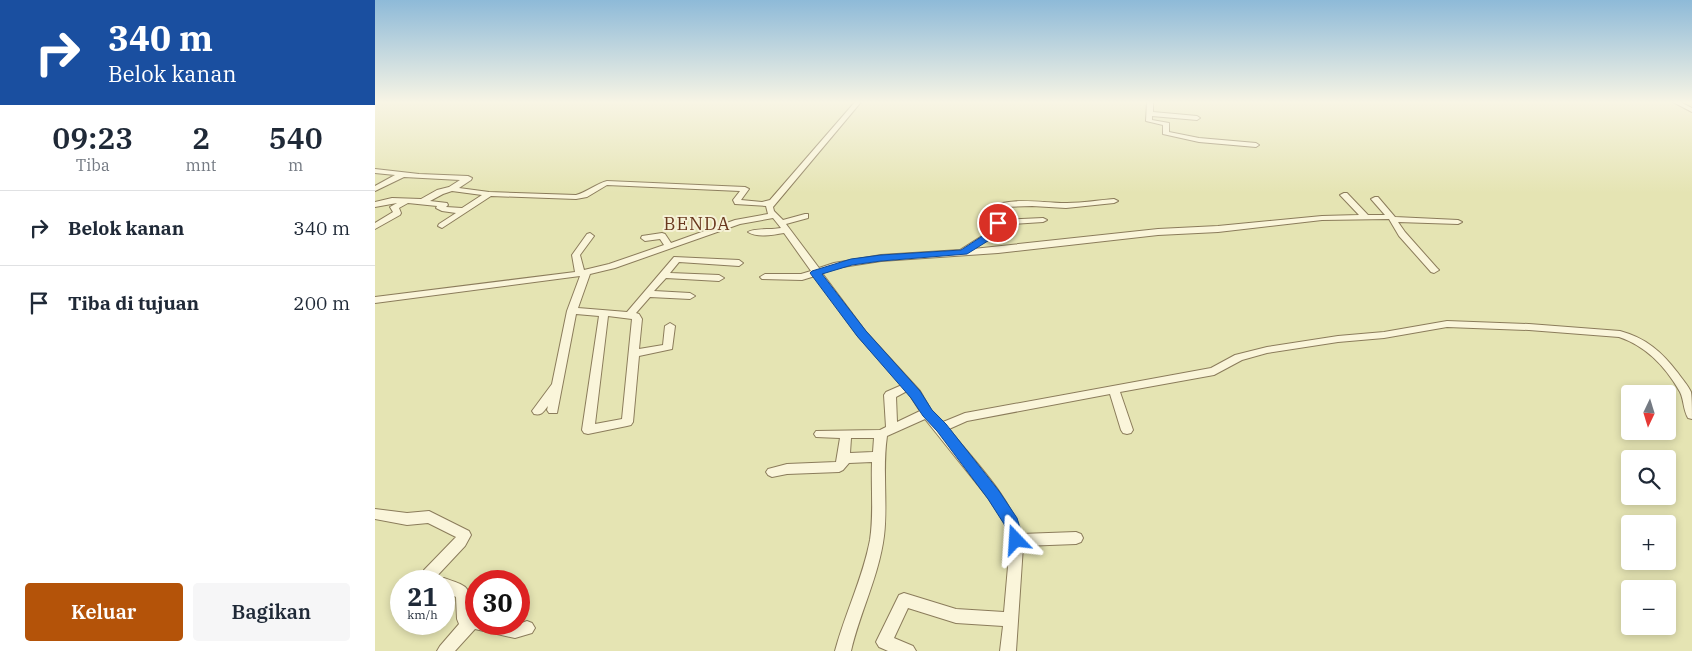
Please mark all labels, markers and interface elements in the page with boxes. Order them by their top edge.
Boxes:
text: 340 m [108,15,213,61]
icon: right [25,20,90,85]
text: Belok kanan [108,59,236,88]
text: 09:23 [52,118,133,157]
text: 2 [192,118,210,157]
text: 540 [269,118,323,157]
text: Tiba [76,155,110,175]
text: mnt [185,155,217,175]
text: m [288,155,303,175]
pin [977,202,1019,244]
icon: arrive [984,209,1012,237]
district label: BENDA [663,212,731,235]
icon: right [25,214,53,242]
text: Belok kanan [68,216,184,240]
text: 340 m [293,216,350,240]
icon: arrive [25,289,53,317]
text: Tiba di tujuan [68,291,199,315]
text: 200 m [293,291,350,315]
north arrow [1621,385,1676,440]
map controls [1621,385,1676,635]
button: search [1621,450,1676,505]
position arrow [989,513,1041,565]
button: + [1621,515,1676,570]
speed limit sign: 30 [465,570,530,635]
text: 21 [407,580,438,613]
button: − [1621,580,1676,635]
button: Keluar [25,583,183,641]
button: Bagikan [193,583,350,641]
text: km/h [407,607,438,622]

